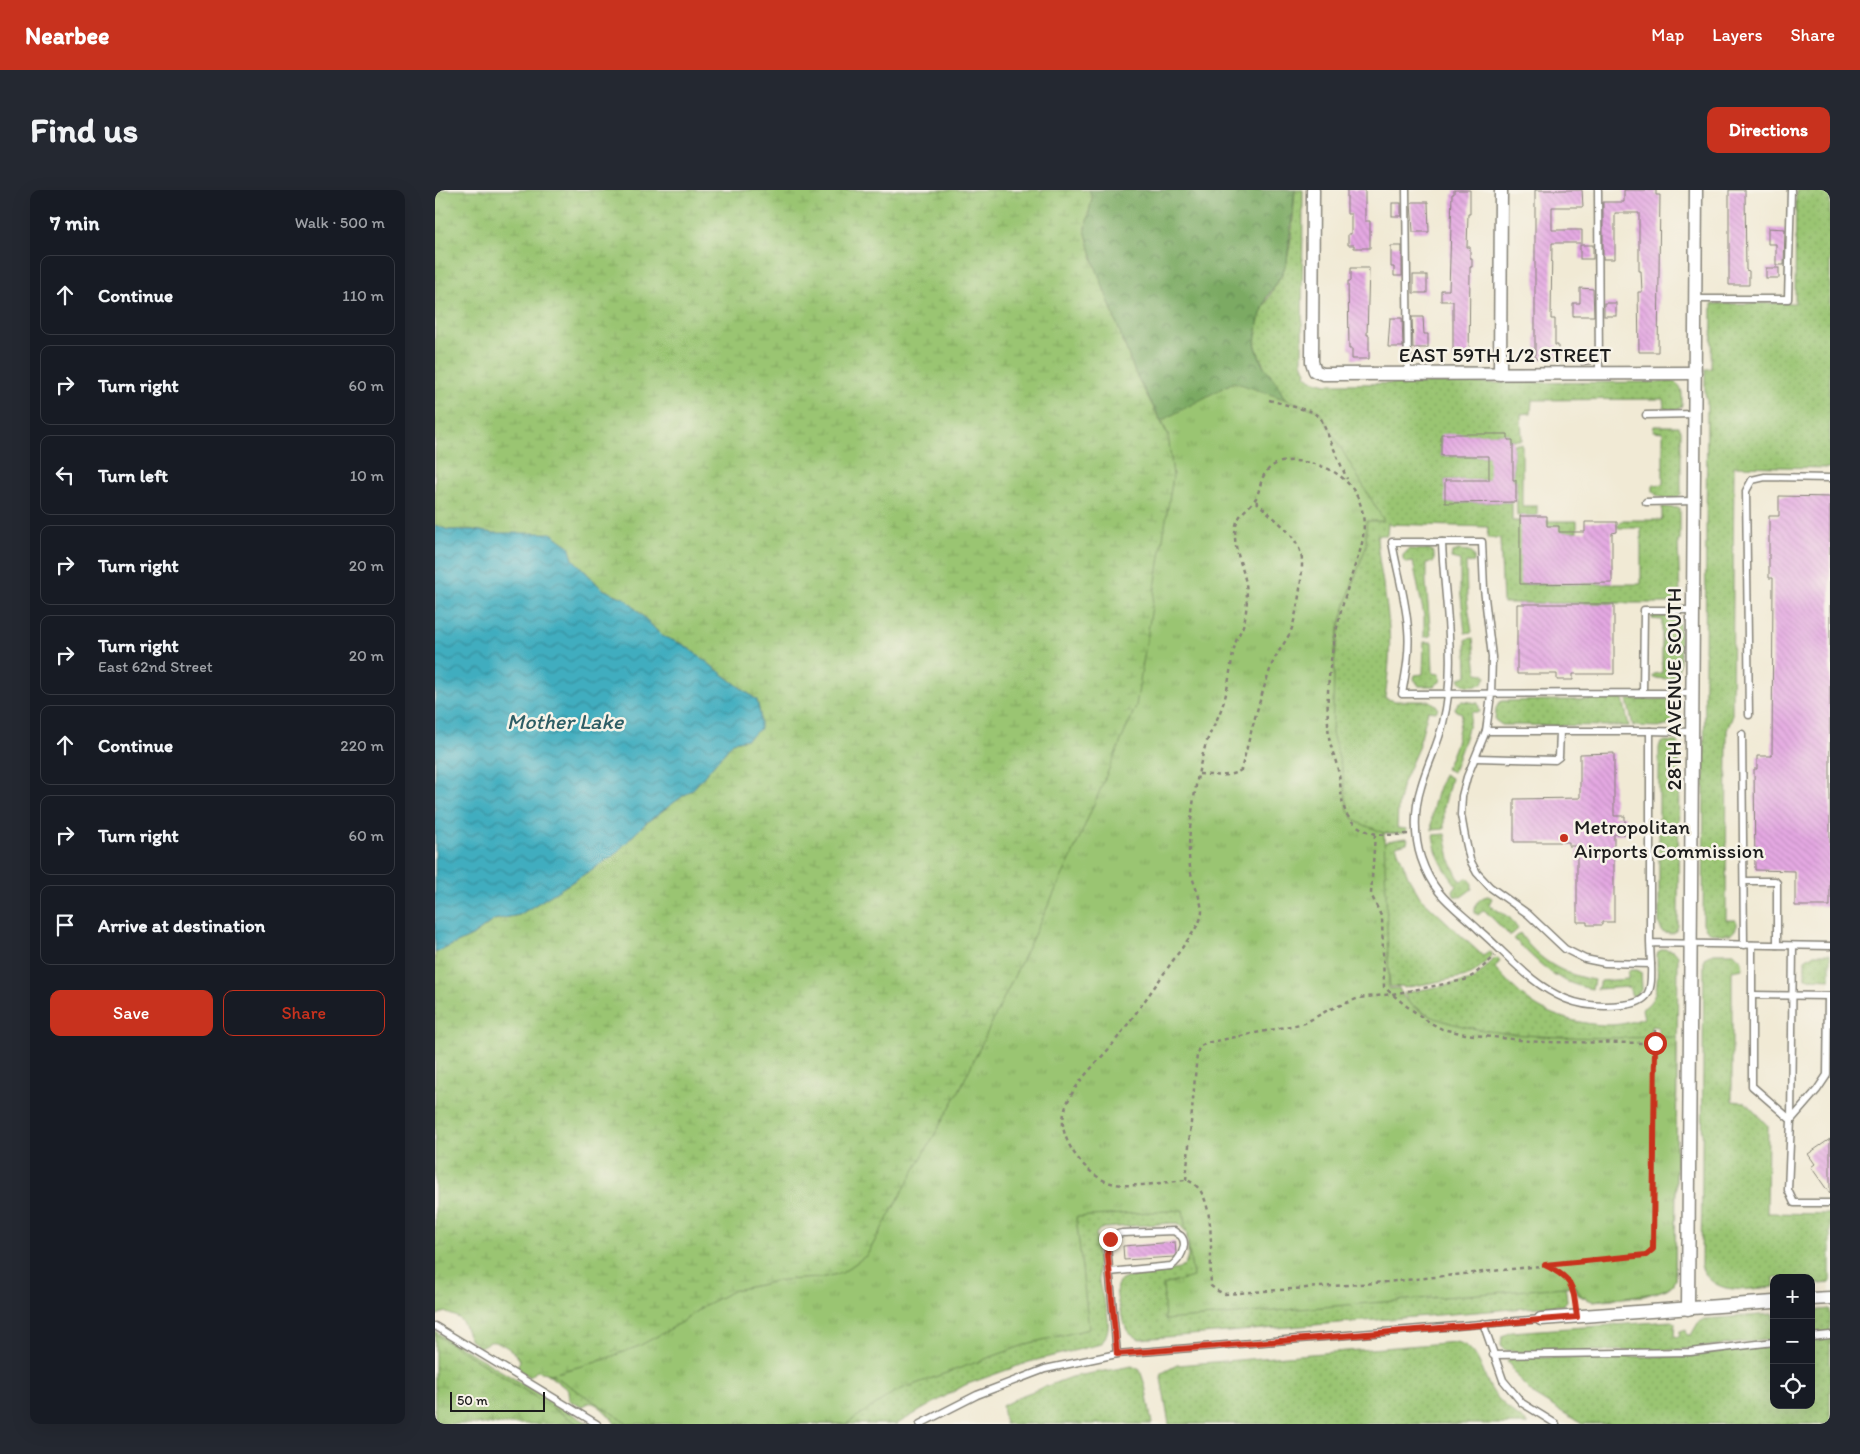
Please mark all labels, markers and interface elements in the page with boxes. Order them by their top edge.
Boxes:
text: Nearbee [25,21,109,50]
text: Map [1651,24,1684,46]
text: Layers [1712,24,1762,46]
text: Share [1790,24,1835,46]
button: Directions [1707,107,1830,153]
text: Find us [30,109,138,151]
text: 7 min [50,210,99,235]
text: Walk · 500 m [295,213,385,232]
icon: ahead [51,281,79,309]
text: Continue [98,284,173,307]
text: 110 m [342,286,384,305]
street label: EAST 59TH 1/2 STREET [1399,342,1611,367]
icon: right [51,371,79,399]
text: Turn right [98,374,179,397]
text: 60 m [349,376,384,395]
icon: left [51,461,79,489]
text: Turn left [98,464,168,487]
text: 10 m [350,466,384,485]
icon: right [51,551,79,579]
text: Turn right [98,554,179,577]
text: 20 m [349,556,384,575]
street label: 28TH AVENUE SOUTH [1661,588,1686,790]
text: Turn right [98,634,179,657]
icon: right [51,641,79,669]
text: 20 m [349,646,384,665]
text: East 62nd Street [98,657,213,676]
water label: Mother Lake [507,708,625,735]
icon: ahead [51,731,79,759]
text: Continue [98,734,173,757]
text: 220 m [340,736,384,755]
place label: Metropolitan Airports Commission [1574,814,1764,863]
icon: right [51,821,79,849]
text: Turn right [98,824,179,847]
text: 60 m [349,826,384,845]
marker: Metropolitan Airports Commission [1558,832,1570,844]
icon: arrive [51,911,79,939]
text: Arrive at destination [98,914,265,937]
button: Save [50,990,213,1036]
button: Share [223,990,385,1036]
route start [1644,1032,1667,1055]
route end [1099,1228,1122,1251]
map controls [1770,1274,1815,1409]
button: + [1770,1274,1815,1319]
button: − [1770,1319,1815,1364]
button: locate [1770,1364,1815,1409]
scale bar [450,1389,545,1412]
text: 50 m [457,1392,488,1409]

